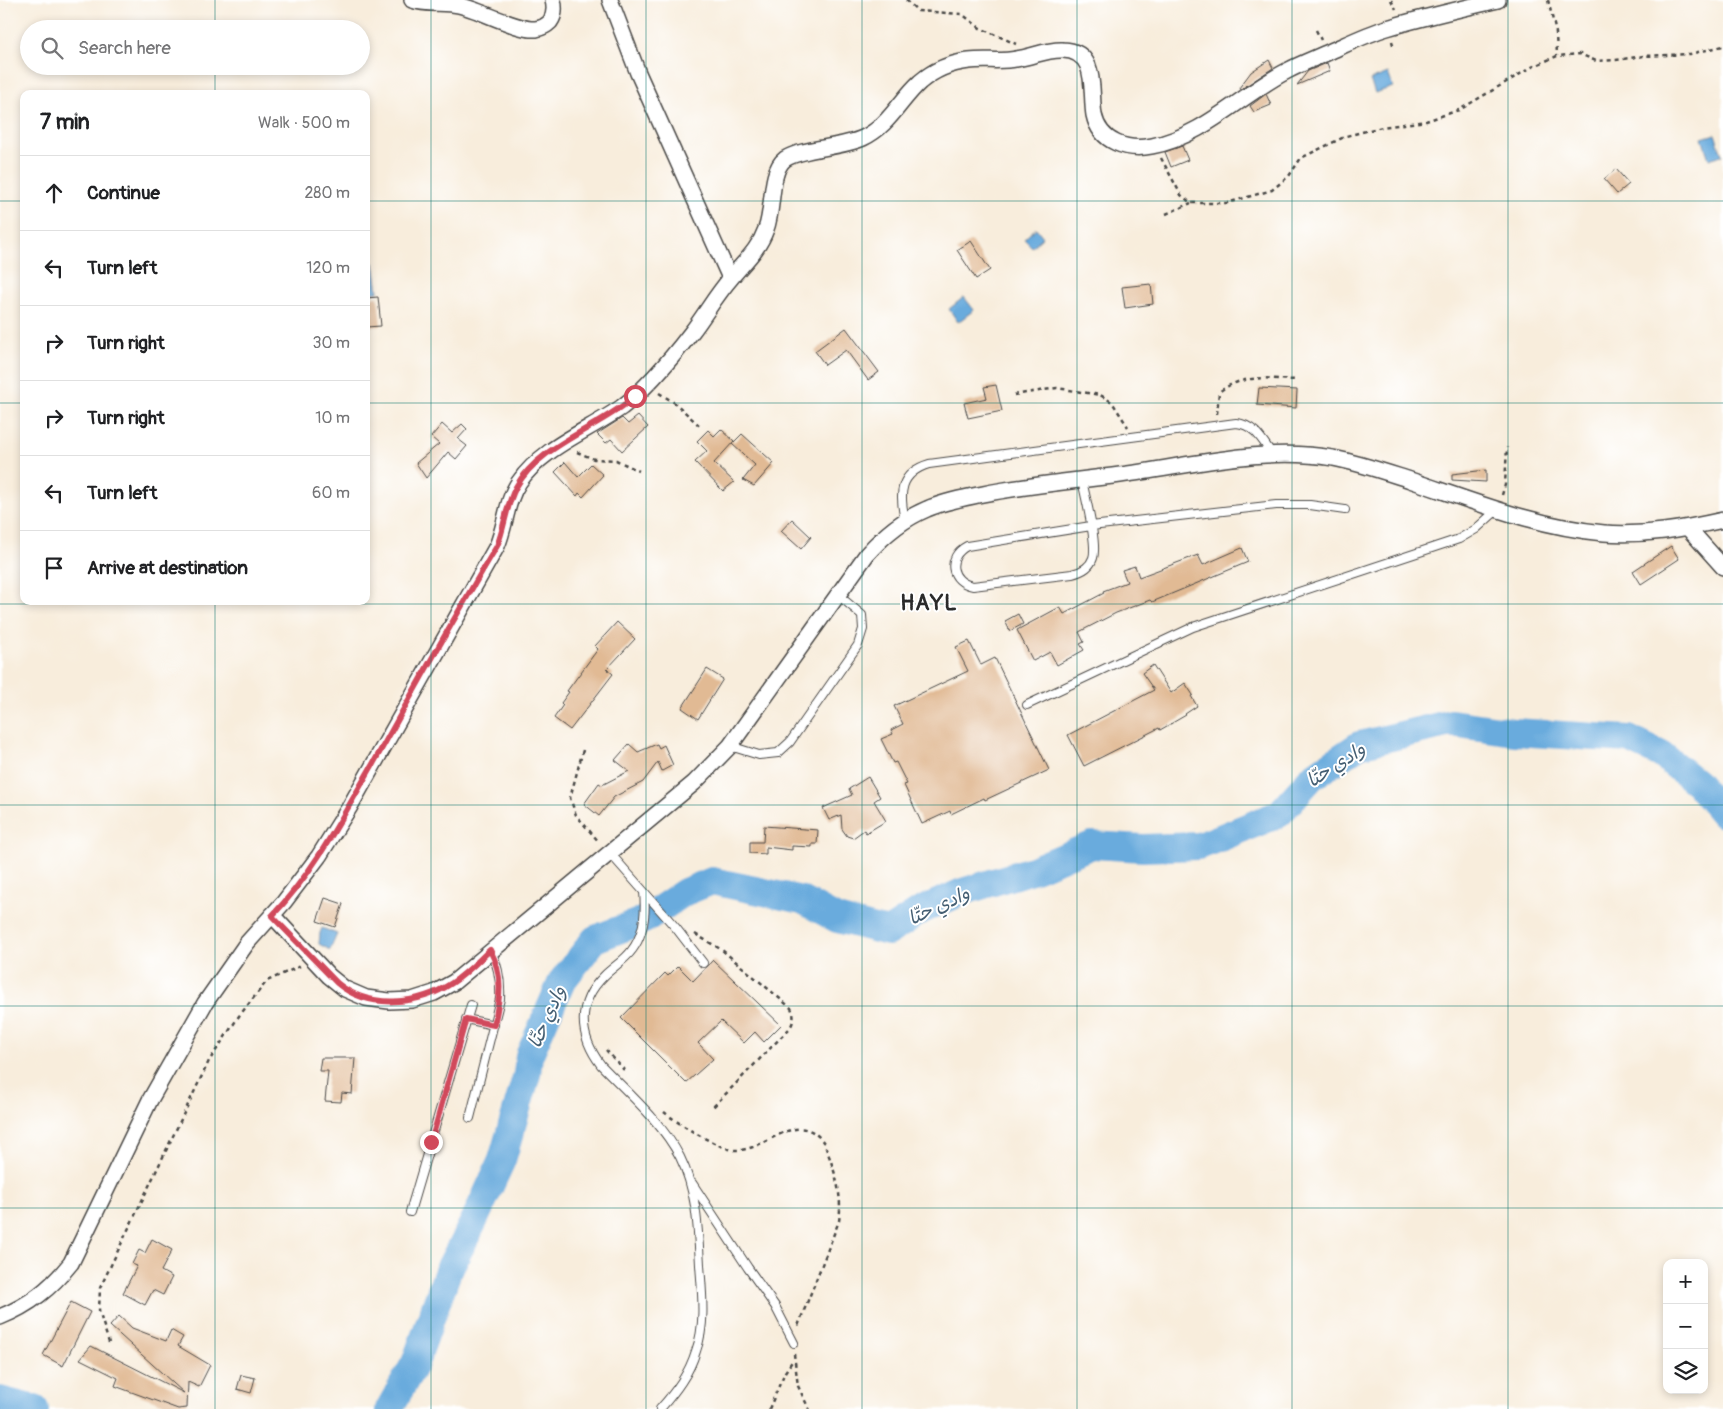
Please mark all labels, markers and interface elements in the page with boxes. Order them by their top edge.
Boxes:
search box [20,20,370,75]
icon: search [38,34,66,62]
text: Search here [78,36,171,60]
text: 7 min [40,109,90,136]
text: Walk · 500 m [258,113,350,133]
icon: ahead [40,179,68,207]
text: Continue [87,181,160,205]
text: 280 m [304,183,350,203]
icon: left [40,254,68,282]
text: Turn left [87,256,157,280]
text: 120 m [306,258,350,278]
icon: right [40,329,68,357]
text: Turn right [87,331,165,355]
text: 30 m [312,333,350,353]
route start [624,385,647,408]
icon: right [40,404,68,432]
text: Turn right [87,406,165,430]
text: 10 m [315,408,350,428]
icon: left [40,479,68,507]
text: Turn left [87,481,157,505]
text: 60 m [312,483,350,503]
icon: arrive [40,554,68,582]
text: Arrive at destination [87,556,248,580]
district label: HAYL [900,589,958,617]
water label: وادي حتّا [1302,737,1371,794]
water label: وادي حتّا [904,881,974,932]
water label: وادي حتّا [523,982,572,1052]
route end [420,1131,443,1154]
map controls [1663,1259,1708,1394]
button: + [1663,1259,1708,1304]
button: − [1663,1304,1708,1349]
button: layers [1663,1349,1708,1394]

